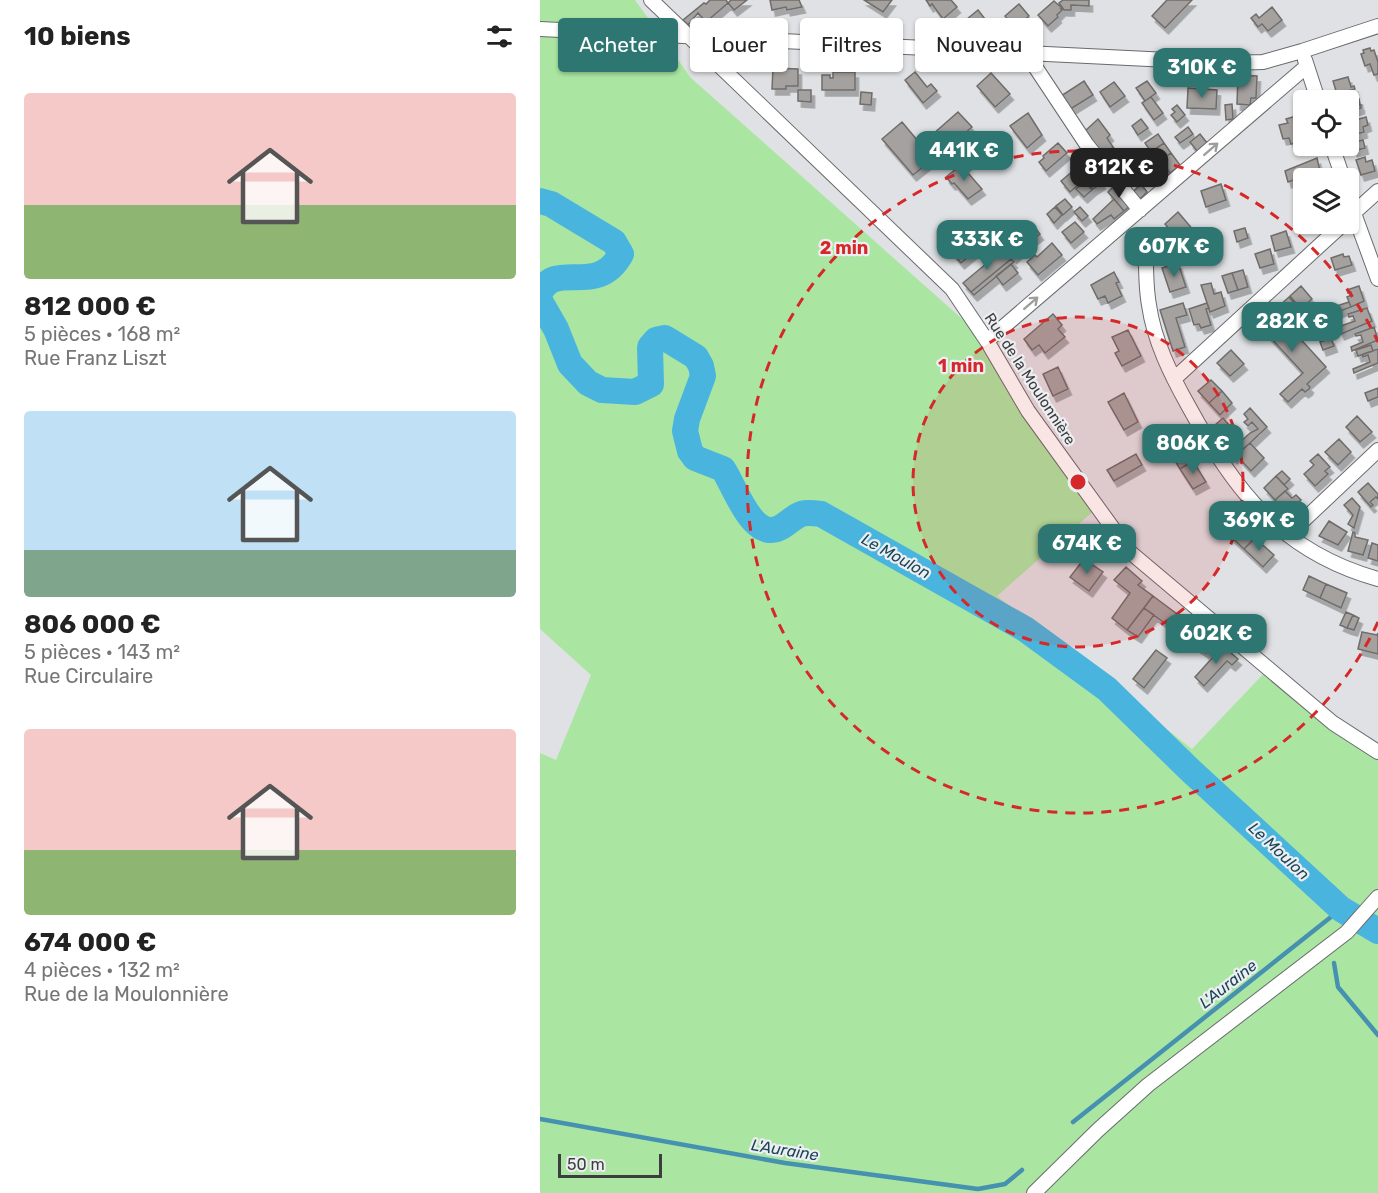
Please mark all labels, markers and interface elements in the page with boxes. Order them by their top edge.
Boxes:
chip: Acheter [558,18,678,72]
chip: Louer [690,18,788,72]
chip: Filtres [800,18,903,72]
chip: Nouveau [915,18,1043,72]
icon: filters [483,20,516,53]
text: 10 biens [24,21,131,52]
pin: 310K € [1153,48,1251,99]
text: 310K € [1167,55,1237,79]
map controls [1293,90,1359,234]
button: locate [1293,90,1359,156]
pin: 441K € [915,131,1013,182]
icon: home [216,132,324,240]
text: 441K € [929,138,999,162]
one-way arrow [1203,142,1218,156]
pin: 812K € [1070,148,1168,199]
text: 812K € [1084,155,1154,179]
button: layers [1293,168,1359,234]
pin: 333K € [938,220,1036,271]
text: 333K € [951,227,1023,251]
pin: 607K € [1125,227,1223,278]
text: 607K € [1138,234,1210,258]
text: 2 min [820,237,868,259]
text: 812 000 € [24,291,156,322]
one-way arrow [1023,296,1038,310]
pin: 282K € [1243,302,1341,353]
text: 282K € [1256,309,1328,333]
street label: Rue de la Moulonnière [981,310,1079,448]
text: 5 pièces · 168 m² [24,322,180,346]
text: Rue Franz Liszt [24,346,167,370]
text: 1 min [938,355,984,377]
pin: 806K € [1144,424,1242,475]
text: 806K € [1156,431,1230,455]
icon: home [216,450,324,558]
centre of rings [1068,472,1088,492]
pin: 369K € [1210,501,1308,552]
text: 369K € [1223,508,1295,532]
pin: 674K € [1038,524,1136,575]
water label: Le Moulon [858,529,934,583]
text: 674K € [1052,531,1122,555]
text: 806 000 € [24,609,161,640]
pin: 602K € [1167,614,1265,665]
text: 602K € [1180,621,1252,645]
text: 5 pièces · 143 m² [24,640,180,664]
text: Rue Circulaire [24,664,153,688]
icon: home [216,768,324,876]
water label: Le Moulon [1245,818,1313,884]
text: 674 000 € [24,927,156,958]
water label: L'Auraine [1195,956,1261,1012]
text: 4 pièces · 132 m² [24,958,180,982]
text: Rue de la Moulonnière [24,982,229,1006]
water label: L'Auraine [750,1135,820,1165]
scale bar [558,1151,662,1178]
text: 50 m [567,1155,605,1174]

